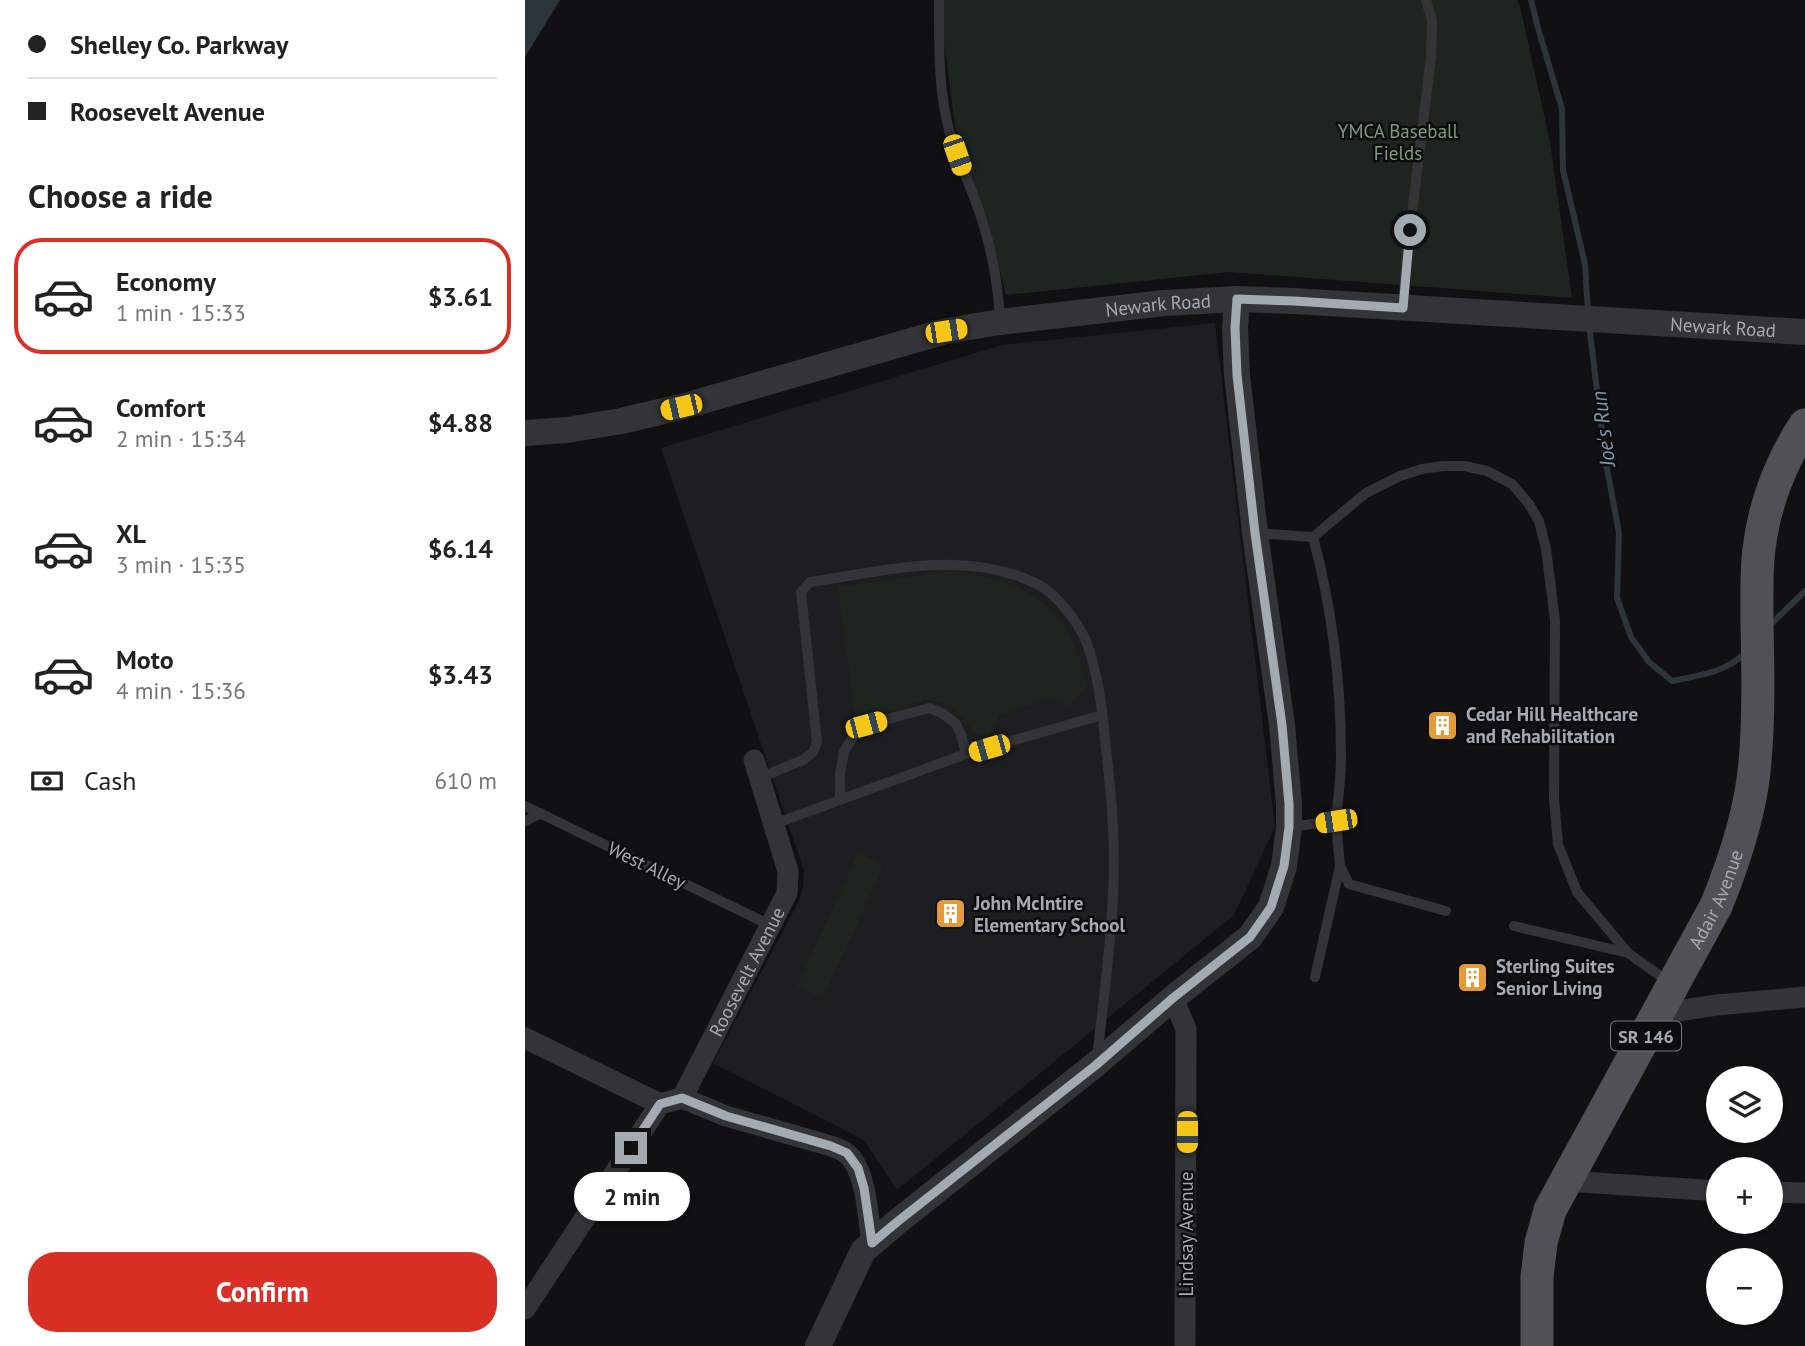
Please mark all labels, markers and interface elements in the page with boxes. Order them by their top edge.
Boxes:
text: Shelley Co. Parkway [70,28,288,61]
text: Roosevelt Avenue [70,95,265,128]
park label: YMCA Baseball Fields [1338,119,1459,165]
car [941,132,974,178]
text: Choose a ride [28,175,213,217]
route start [1394,214,1426,246]
icon: car [32,265,95,328]
text: Economy [116,265,216,298]
text: $3.61 [428,280,493,313]
street label: Newark Road [1104,288,1212,322]
text: 1 min · 15:33 [116,298,246,327]
street label: Newark Road [1669,312,1777,342]
car [924,317,969,345]
water label: Joe's Run [1585,389,1621,471]
icon: car [32,391,95,454]
text: Comfort [116,391,206,424]
car [659,392,704,422]
text: $4.88 [428,406,493,439]
text: 2 min · 15:34 [116,424,246,453]
icon: car [32,517,95,580]
text: XL [116,517,146,550]
text: $6.14 [428,532,493,565]
text: 3 min · 15:35 [116,550,246,579]
icon: car [32,643,95,706]
text: Moto [116,643,174,676]
text: $3.43 [428,658,493,691]
text: 4 min · 15:36 [116,676,246,705]
place label: Cedar Hill Healthcare and Rehabilitation [1466,702,1638,748]
building icon: Cedar Hill Healthcare and Rehabilitation [1426,708,1460,742]
car [843,709,890,741]
car [966,732,1013,764]
icon: cash [28,762,66,800]
text: Cash [84,764,136,797]
text: 610 m [435,766,497,795]
car [1314,807,1359,835]
street label: West Alley [604,836,690,894]
street label: Adair Avenue [1683,847,1748,953]
place label: John McIntire Elementary School [973,891,1125,937]
building icon: John McIntire Elementary School [934,897,968,931]
street label: Roosevelt Avenue [704,903,790,1040]
place label: Sterling Suites Senior Living [1496,954,1615,1000]
building icon: Sterling Suites Senior Living [1456,960,1490,994]
road number: SR 146 [1611,1021,1681,1050]
map controls [1706,1066,1783,1325]
button: layers [1706,1066,1783,1143]
car [1177,1111,1198,1153]
route end [615,1132,647,1164]
button: + [1706,1157,1783,1234]
callout: 2 min [573,1172,689,1222]
street label: Lindsay Avenue [1174,1172,1198,1296]
text: 2 min [604,1182,660,1211]
button: − [1706,1248,1783,1325]
button: Confirm [28,1252,497,1332]

